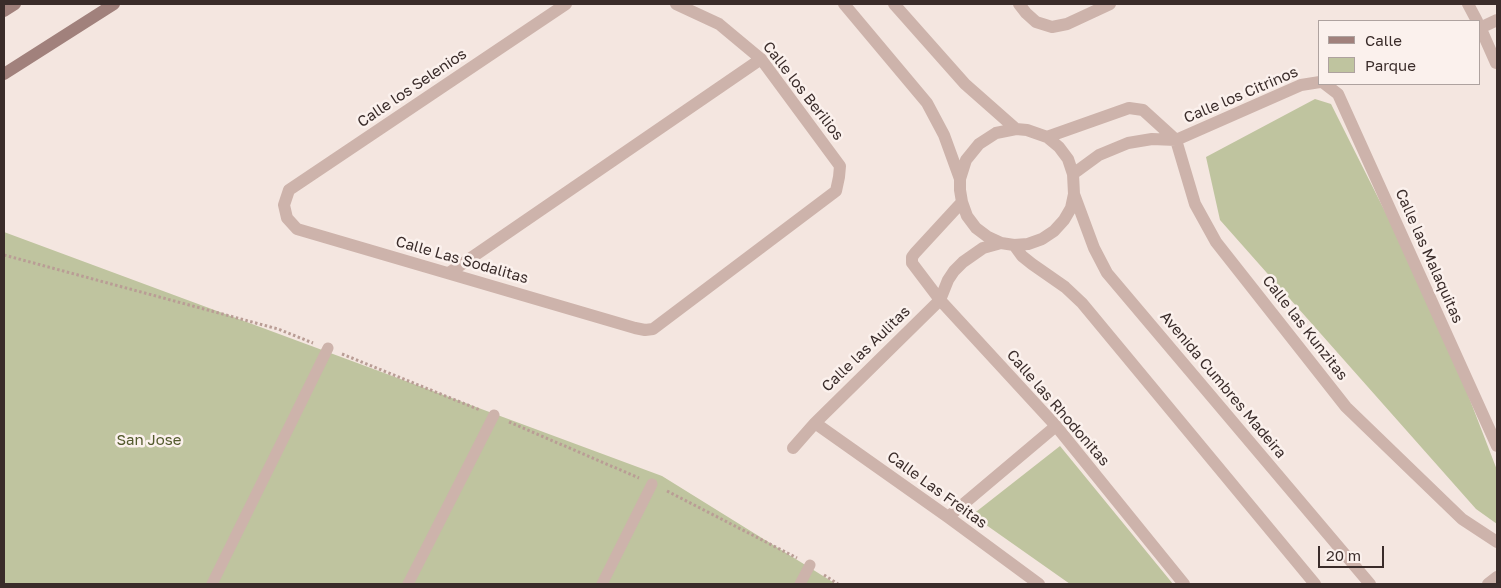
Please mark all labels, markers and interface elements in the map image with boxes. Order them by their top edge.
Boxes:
legend [1318,20,1481,85]
text: Calle [1365,31,1402,49]
street label: Calle los Berilios [759,38,847,144]
street label: Calle los Selenios [354,45,470,131]
text: Parque [1365,56,1416,74]
street label: Calle los Citrinos [1181,63,1301,127]
street label: Calle las Malaquitas [1391,186,1467,326]
street label: Calle Las Sodalitas [394,232,530,288]
street label: Calle las Kunzitas [1259,272,1351,384]
street label: Calle las Aulitas [818,302,914,396]
street label: Avenida Cumbres Madeira [1156,308,1290,462]
street label: Calle las Rhodonitas [1003,346,1113,470]
park label: San Jose [116,431,182,449]
street label: Calle Las Freitas [883,448,991,532]
scale bar [1321,536,1387,568]
text: 20 m [1326,546,1361,564]

